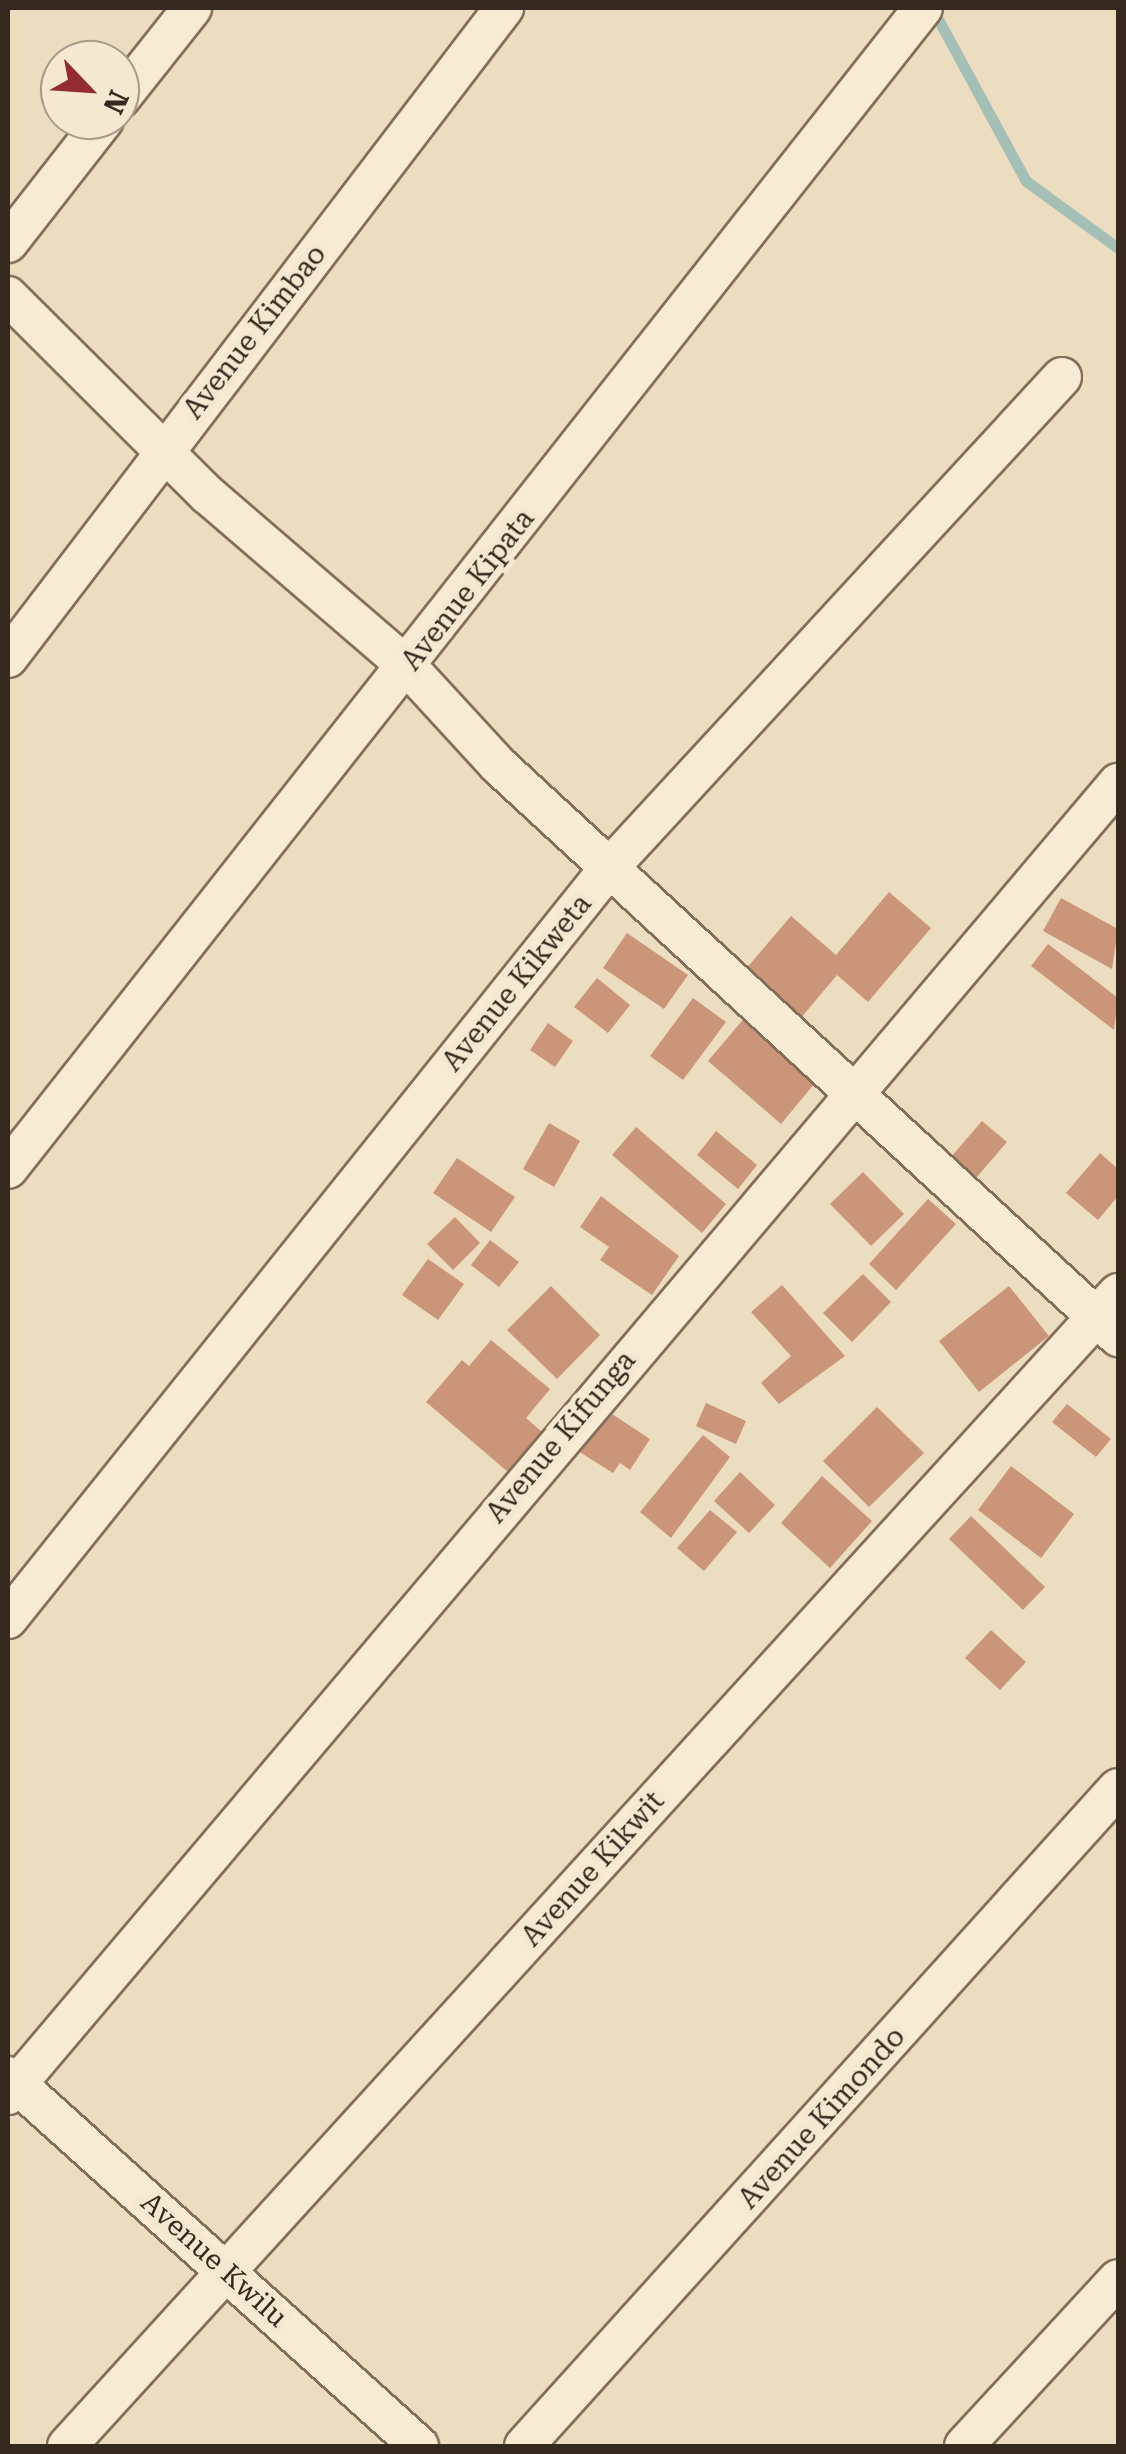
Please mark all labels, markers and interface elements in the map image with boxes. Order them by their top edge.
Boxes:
north arrow [40,40,140,140]
text: N [96,85,135,119]
street label: Avenue Kimbao [177,238,333,426]
street label: Avenue Kipata [395,503,541,677]
street label: Avenue Kikweta [435,888,599,1078]
street label: Avenue Kifunga [479,1344,643,1530]
street label: Avenue Kikwit [515,1785,671,1953]
street label: Avenue Kimondo [732,2020,912,2216]
street label: Avenue Kwilu [134,2186,294,2334]

